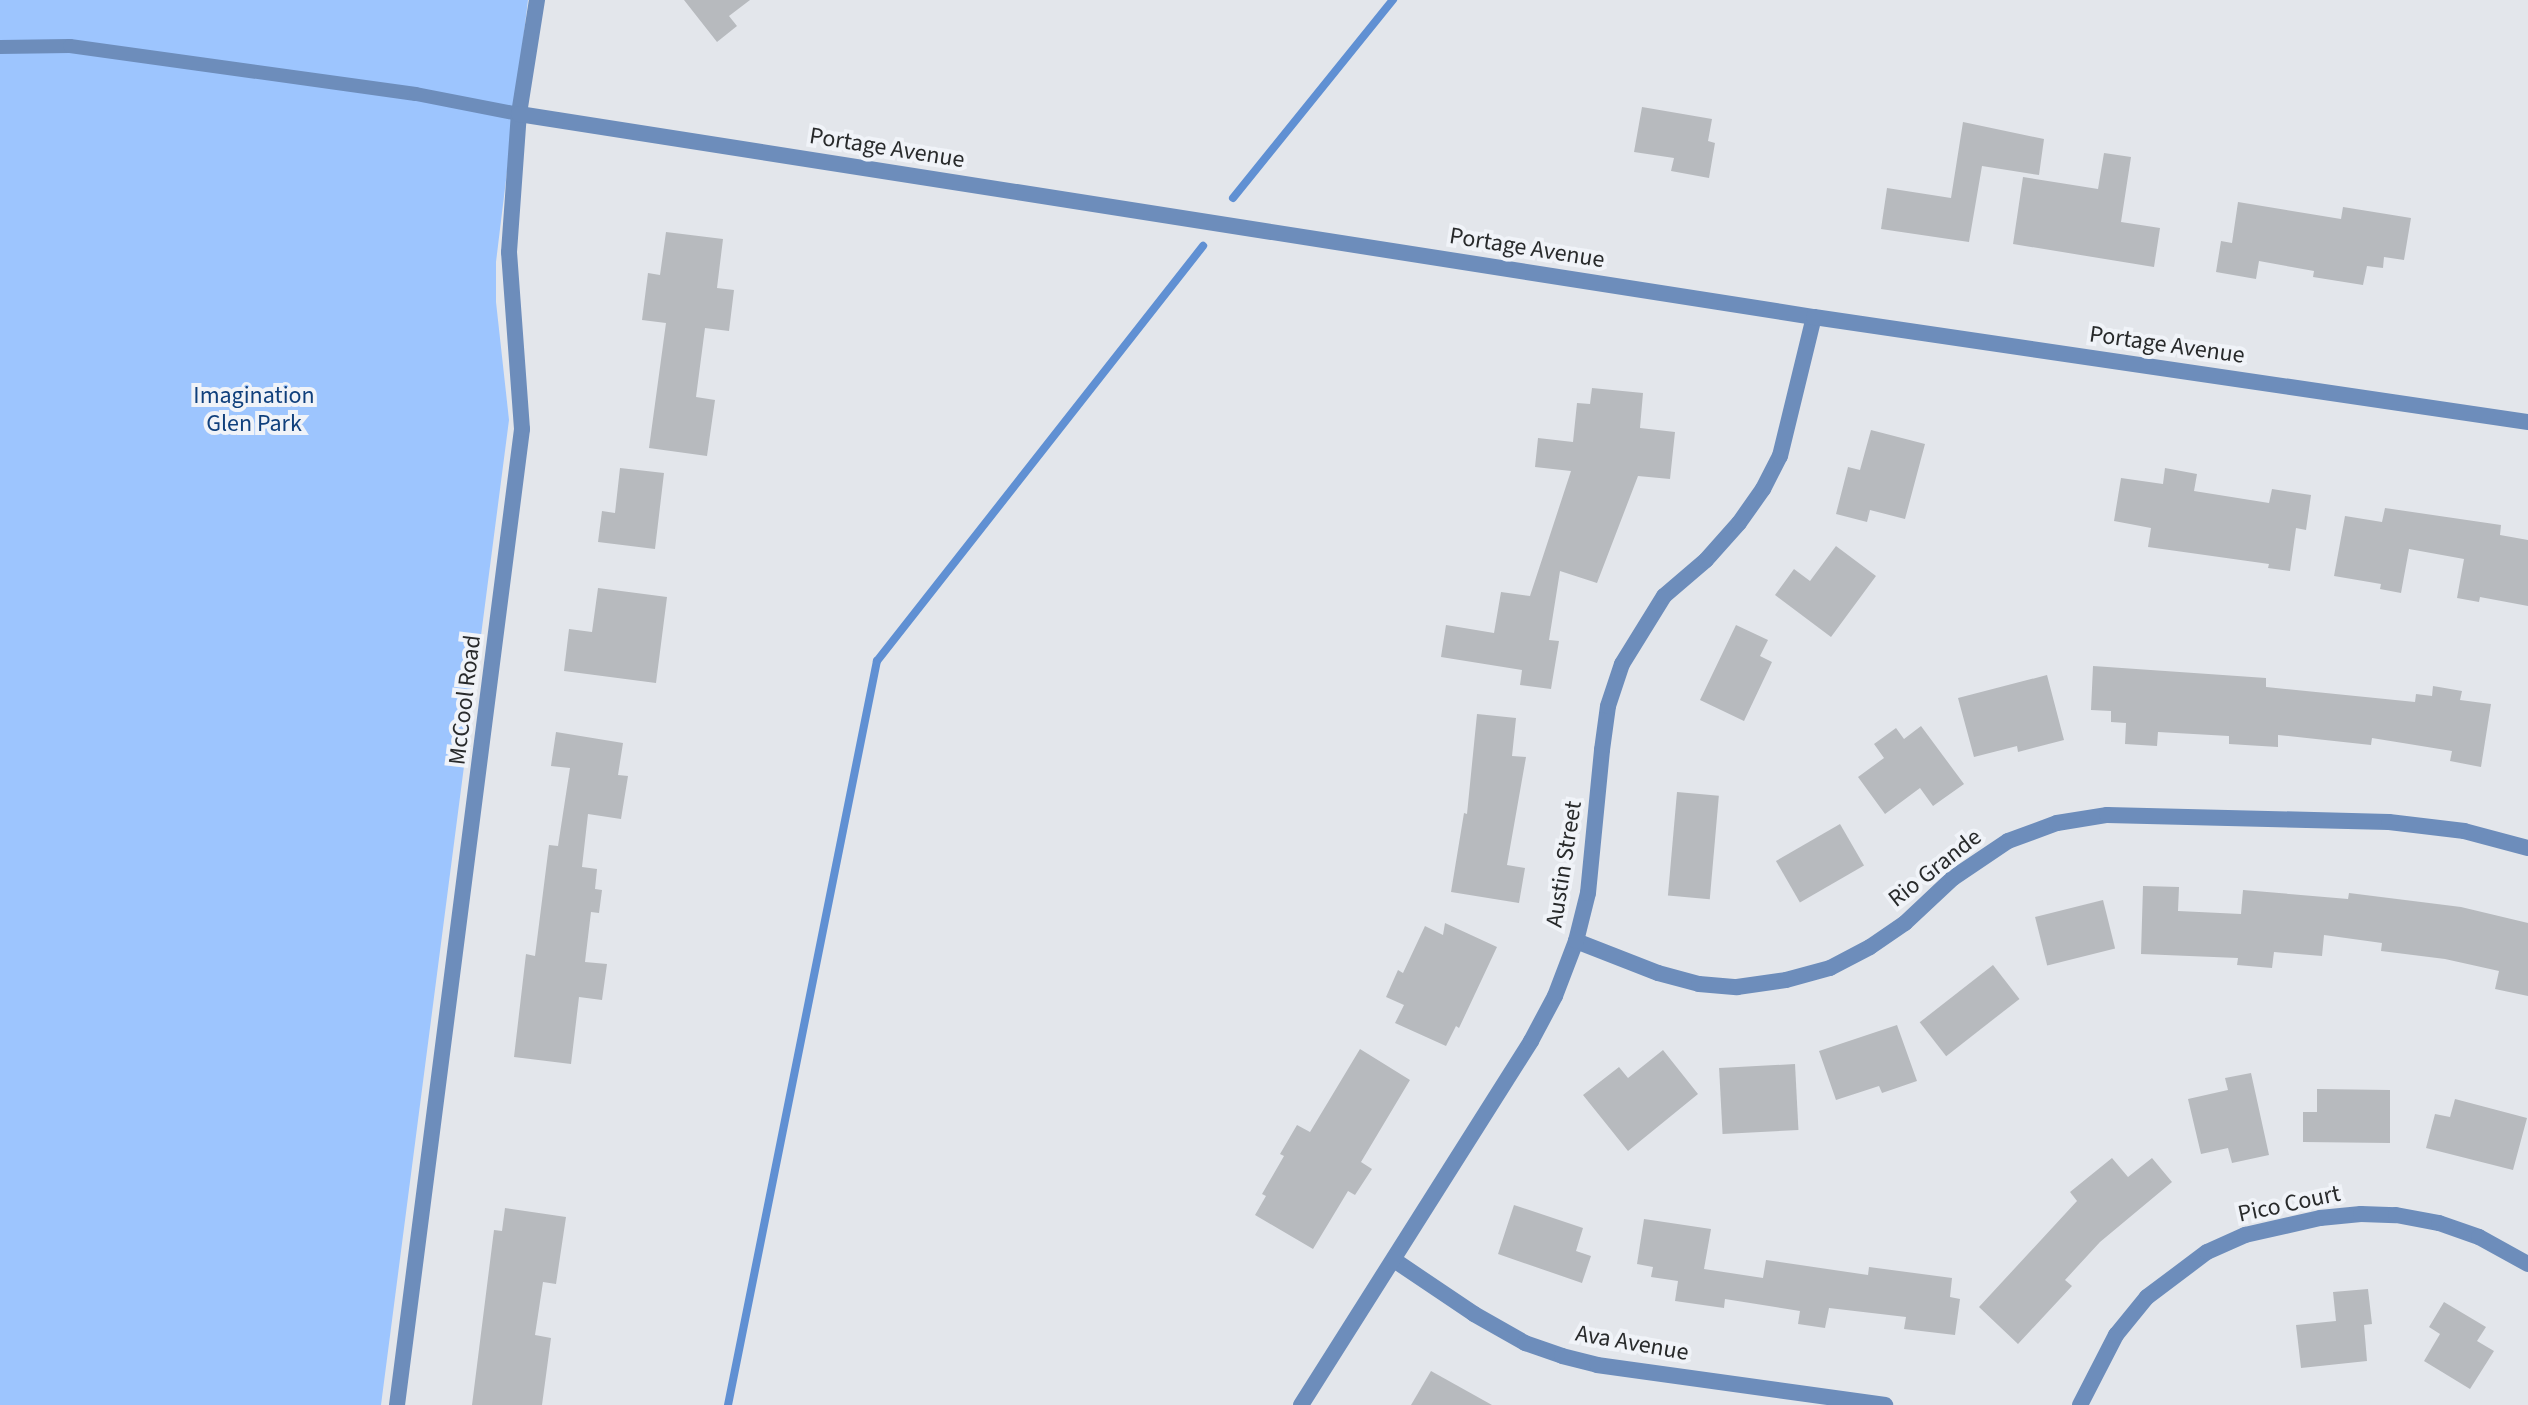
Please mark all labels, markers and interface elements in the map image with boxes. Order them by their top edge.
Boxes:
street label: Portage Avenue [807,122,967,174]
street label: Portage Avenue [1447,222,1607,274]
street label: Portage Avenue [2088,320,2246,370]
park label: Imagination Glen Park [193,382,315,438]
street label: McCool Road [443,633,487,767]
street label: Austin Street [1540,799,1588,929]
street label: Rio Grande [1883,823,1987,913]
street label: Pico Court [2235,1179,2343,1229]
street label: Ava Avenue [1573,1319,1691,1367]

